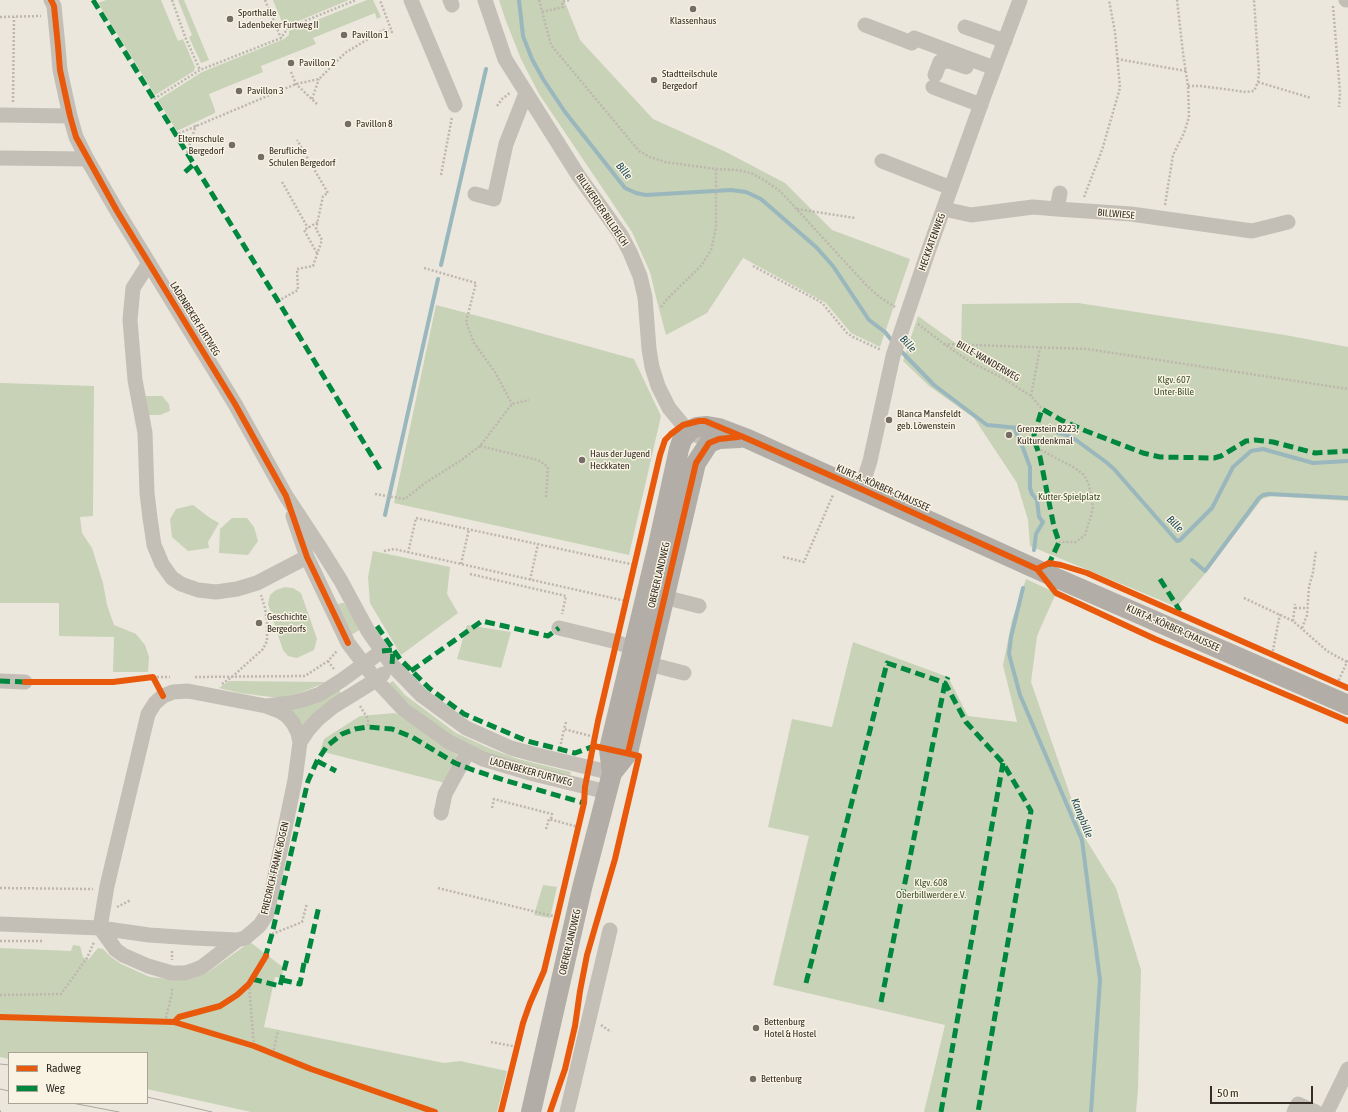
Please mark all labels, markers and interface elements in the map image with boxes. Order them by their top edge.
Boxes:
marker: Klassenhaus [688,4,698,14]
place label: Sporthalle Ladenbeker Furtweg II [238,7,319,30]
marker: Sporthalle Ladenbeker Furtweg II [225,14,235,24]
place label: Klassenhaus [670,15,716,27]
place label: Pavillon 1 [352,29,389,41]
marker: Pavillon 1 [339,30,349,40]
place label: Pavillon 2 [299,57,336,69]
marker: Pavillon 2 [286,58,296,68]
place label: Stadtteilschule Bergedorf [662,68,718,92]
marker: Stadtteilschule Bergedorf [649,75,659,85]
place label: Pavillon 3 [247,85,284,97]
marker: Pavillon 3 [234,86,244,96]
place label: Pavillon 8 [356,118,393,130]
marker: Pavillon 8 [343,119,353,129]
place label: Elternschule Bergedorf [178,133,224,156]
marker: Elternschule Bergedorf [227,140,237,150]
place label: Berufliche Schulen Bergedorf [269,145,335,168]
marker: Berufliche Schulen Bergedorf [256,152,266,162]
water label: Bille [613,160,635,182]
street label: BILLWERDER BILLDEICH [573,171,631,249]
street label: BILLWIESE [1097,206,1135,222]
street label: HECKKATENWEG [916,212,948,272]
street label: LADENBEKER FURTWEG [167,280,223,358]
water label: Bille [897,333,919,355]
street label: BILLE-WANDERWEG [954,338,1022,384]
park label: Klgv. 607 Unter-Bille [1154,374,1194,398]
place label: Blanca Mansfeldt geb. Löwenstein [897,408,961,432]
marker: Blanca Mansfeldt geb. Löwenstein [884,415,894,425]
place label: Grenzstein B223, Kulturdenkmal [1017,423,1078,446]
marker: Grenzstein B223, Kulturdenkmal [1004,430,1014,440]
place label: Haus der Jugend Heckkaten [590,448,650,472]
marker: Haus der Jugend Heckkaten [577,455,587,465]
street label: KURT-A.-KÖRBER-CHAUSSEE [834,462,932,514]
park label: Kutter-Spielplatz [1038,491,1100,503]
water label: Bille [1164,513,1186,535]
street label: OBERER LANDWEG [646,541,672,609]
street label: KURT-A.-KÖRBER-CHAUSSEE [1124,602,1222,654]
place label: Geschichte Bergedorfs [267,611,307,634]
marker: Geschichte Bergedorfs [254,618,264,628]
street label: LADENBEKER FURTWEG [488,755,574,789]
water label: Kampbille [1068,796,1096,840]
street label: FRIEDRICH-FRANK-BOGEN [258,820,292,916]
park label: Klgv. 608 Oberbillwerder e.V. [896,877,966,900]
street label: OBERER LANDWEG [557,908,583,976]
place label: Bettenburg Hotel & Hostel [764,1016,816,1040]
marker: Bettenburg Hotel & Hostel [751,1023,761,1033]
legend [8,1052,148,1104]
text: Radweg [46,1061,81,1075]
place label: Bettenburg [761,1073,802,1085]
marker: Bettenburg [748,1074,758,1084]
scale bar [1212,1078,1315,1104]
text: Weg [46,1081,65,1095]
text: 50 m [1217,1086,1239,1100]

